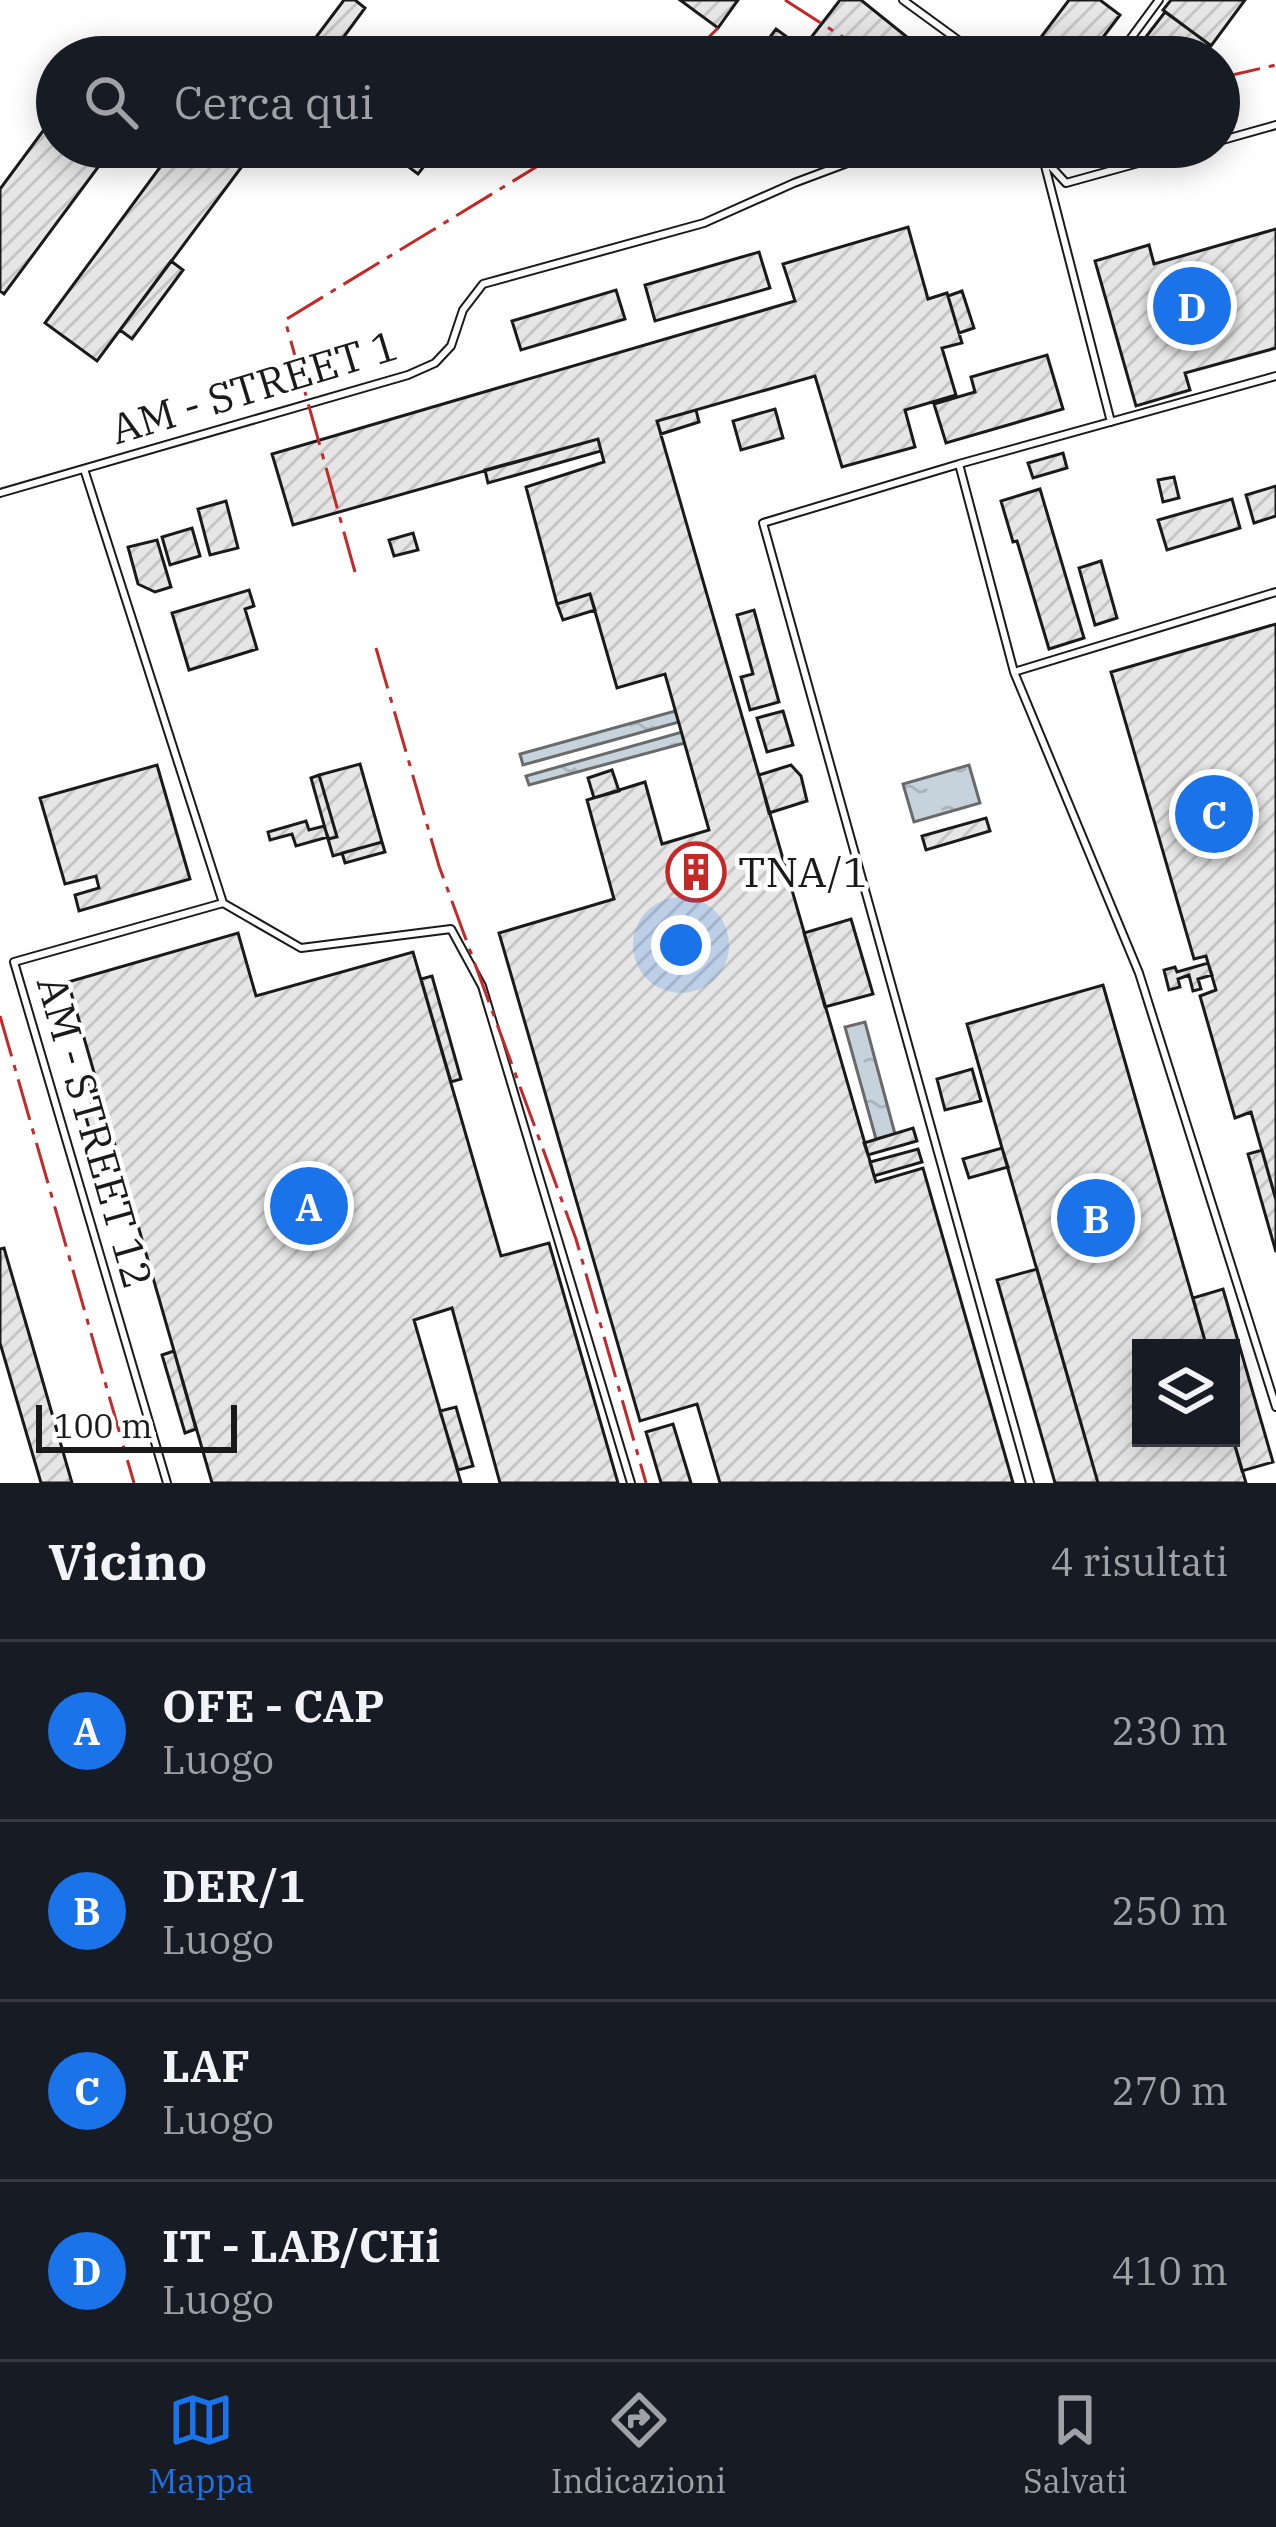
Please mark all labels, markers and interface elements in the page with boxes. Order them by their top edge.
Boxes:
search box [36,36,1240,168]
icon: search [78,69,144,135]
text: Cerca qui [174,73,374,131]
pin: D [1153,261,1231,351]
street label: AM - STREET 1 [104,317,404,456]
pin: C [1175,769,1253,859]
building icon: TNA/1 [665,841,727,903]
place label: TNA/1 [738,844,868,899]
your location [651,915,711,975]
street label: AM - STREET 12 [25,969,166,1294]
pin: A [270,1161,348,1251]
pin: B [1057,1173,1135,1263]
map controls [1132,1339,1240,1447]
button: layers [1132,1339,1240,1447]
scale bar [36,1399,237,1452]
text: 100 m [54,1404,153,1447]
text: Vicino [48,1528,207,1594]
text: 4 risultati [1050,1536,1228,1587]
text: OFE - CAP [162,1676,385,1734]
text: A [73,1705,101,1756]
text: 230 m [1112,1705,1228,1756]
text: Luogo [162,1734,274,1785]
text: DER/1 [162,1856,305,1914]
text: B [73,1885,101,1936]
text: 250 m [1112,1885,1228,1936]
text: Luogo [162,1914,274,1965]
text: LAF [162,2036,250,2094]
text: C [74,2065,100,2116]
text: 270 m [1112,2065,1228,2116]
text: Luogo [162,2094,274,2145]
text: IT - LAB/CHi [162,2216,440,2274]
text: D [72,2245,102,2296]
text: 410 m [1112,2245,1228,2296]
text: Luogo [162,2274,274,2325]
tab: Mappa [148,2387,254,2502]
tab: Indicazioni [551,2387,726,2502]
tab: Salvati [1023,2387,1127,2502]

